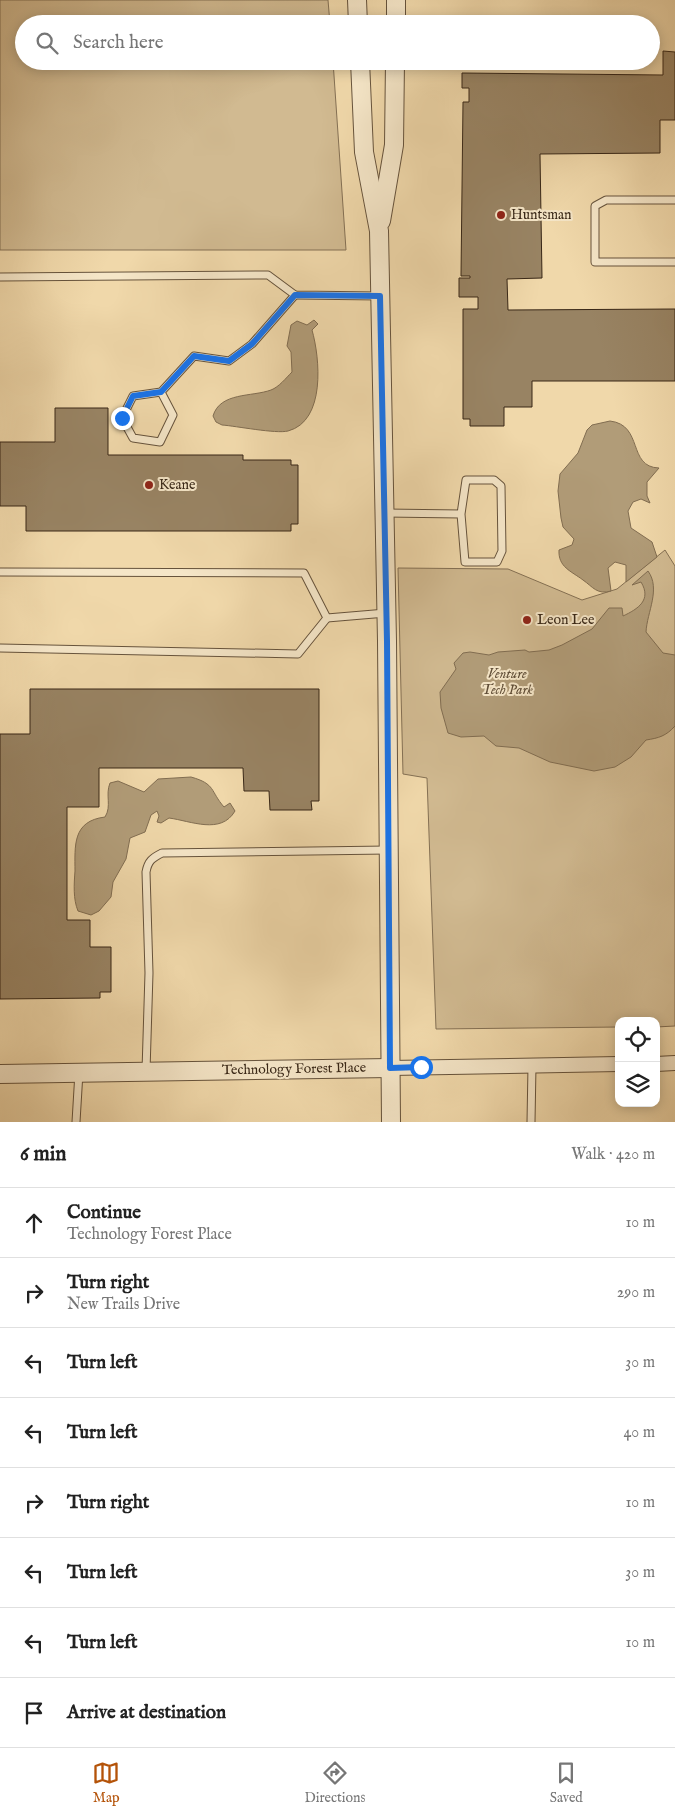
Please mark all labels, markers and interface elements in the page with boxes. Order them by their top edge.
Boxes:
search box [15,15,660,70]
icon: search [33,29,61,57]
text: Search here [73,31,164,55]
place label: Huntsman [511,206,572,224]
marker: Huntsman [495,209,507,221]
route end [111,407,134,430]
place label: Keane [159,476,196,494]
marker: Keane [143,479,155,491]
place label: Leon Lee [537,611,595,629]
marker: Leon Lee [521,614,533,626]
park label: Venture Tech Park [481,665,533,699]
map controls [615,1017,660,1107]
button: locate [615,1017,660,1062]
route start [410,1056,433,1079]
street label: Technology Forest Place [222,1059,367,1079]
button: layers [615,1062,660,1107]
text: 6 min [20,1141,66,1168]
text: Walk · 420 m [571,1145,655,1165]
text: Continue [67,1201,141,1225]
icon: ahead [20,1209,48,1237]
text: 10 m [625,1213,655,1233]
text: Technology Forest Place [67,1225,232,1245]
text: Turn right [67,1271,149,1295]
icon: right [20,1279,48,1307]
text: 290 m [617,1283,655,1303]
text: New Trails Drive [67,1295,180,1315]
icon: left [20,1349,48,1377]
text: Turn left [67,1351,138,1375]
text: 30 m [625,1353,655,1373]
icon: left [20,1419,48,1447]
text: Turn left [67,1421,138,1445]
text: 40 m [623,1423,655,1443]
icon: right [20,1489,48,1517]
text: Turn right [67,1491,149,1515]
text: 10 m [625,1493,655,1513]
icon: left [20,1559,48,1587]
text: Turn left [67,1561,138,1585]
text: 30 m [625,1563,655,1583]
icon: left [20,1629,48,1657]
text: Turn left [67,1631,138,1655]
text: 10 m [625,1633,655,1653]
icon: arrive [20,1699,48,1727]
text: Arrive at destination [67,1701,226,1725]
tab: Map [92,1759,120,1807]
tab: Directions [304,1759,365,1807]
tab: Saved [550,1759,583,1807]

